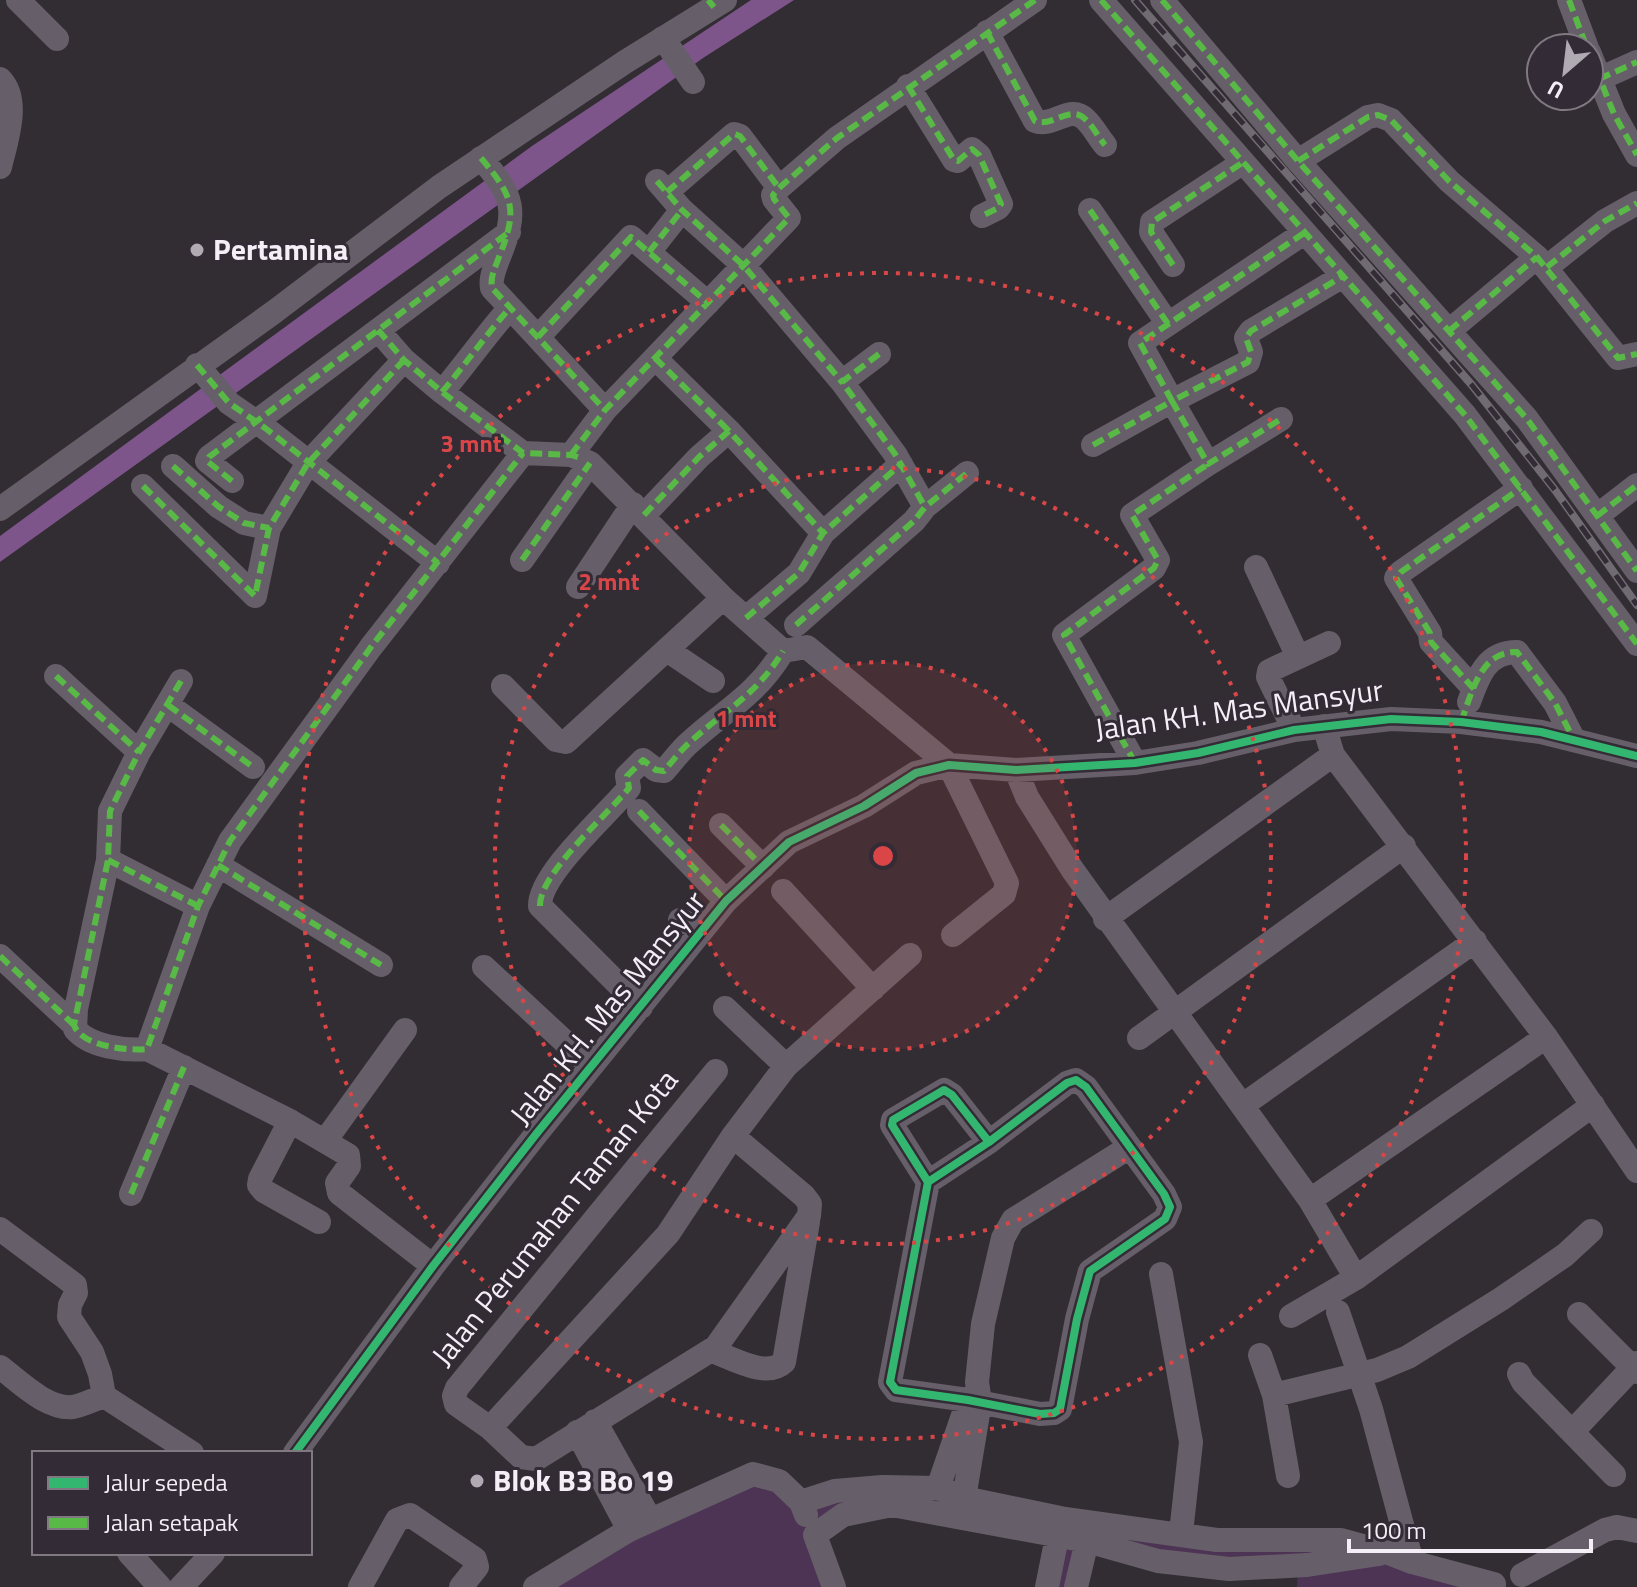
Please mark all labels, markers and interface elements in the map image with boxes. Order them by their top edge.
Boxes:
north arrow [1525,32,1605,112]
text: U [1541,71,1570,108]
place label: Pertamina [213,226,348,272]
marker: Pertamina [188,241,206,259]
text: 3 mnt [441,425,502,461]
text: 2 mnt [579,563,640,599]
street label: Jalan KH. Mas Mansyur [1092,666,1386,752]
text: 1 mnt [716,700,777,736]
centre of rings [869,842,897,870]
street label: Jalan KH. Mas Mansyur [498,880,716,1135]
street label: Jalan Perumahan Taman Kota [420,1059,689,1376]
legend [32,1451,312,1555]
place label: Blok B3 Bo 19 [493,1457,673,1503]
text: Jalur sepeda [104,1464,228,1500]
marker: Blok B3 Bo 19 [468,1472,486,1490]
scale bar [1349,1503,1591,1553]
text: Jalan setapak [104,1504,239,1540]
text: 100 m [1361,1512,1427,1548]

